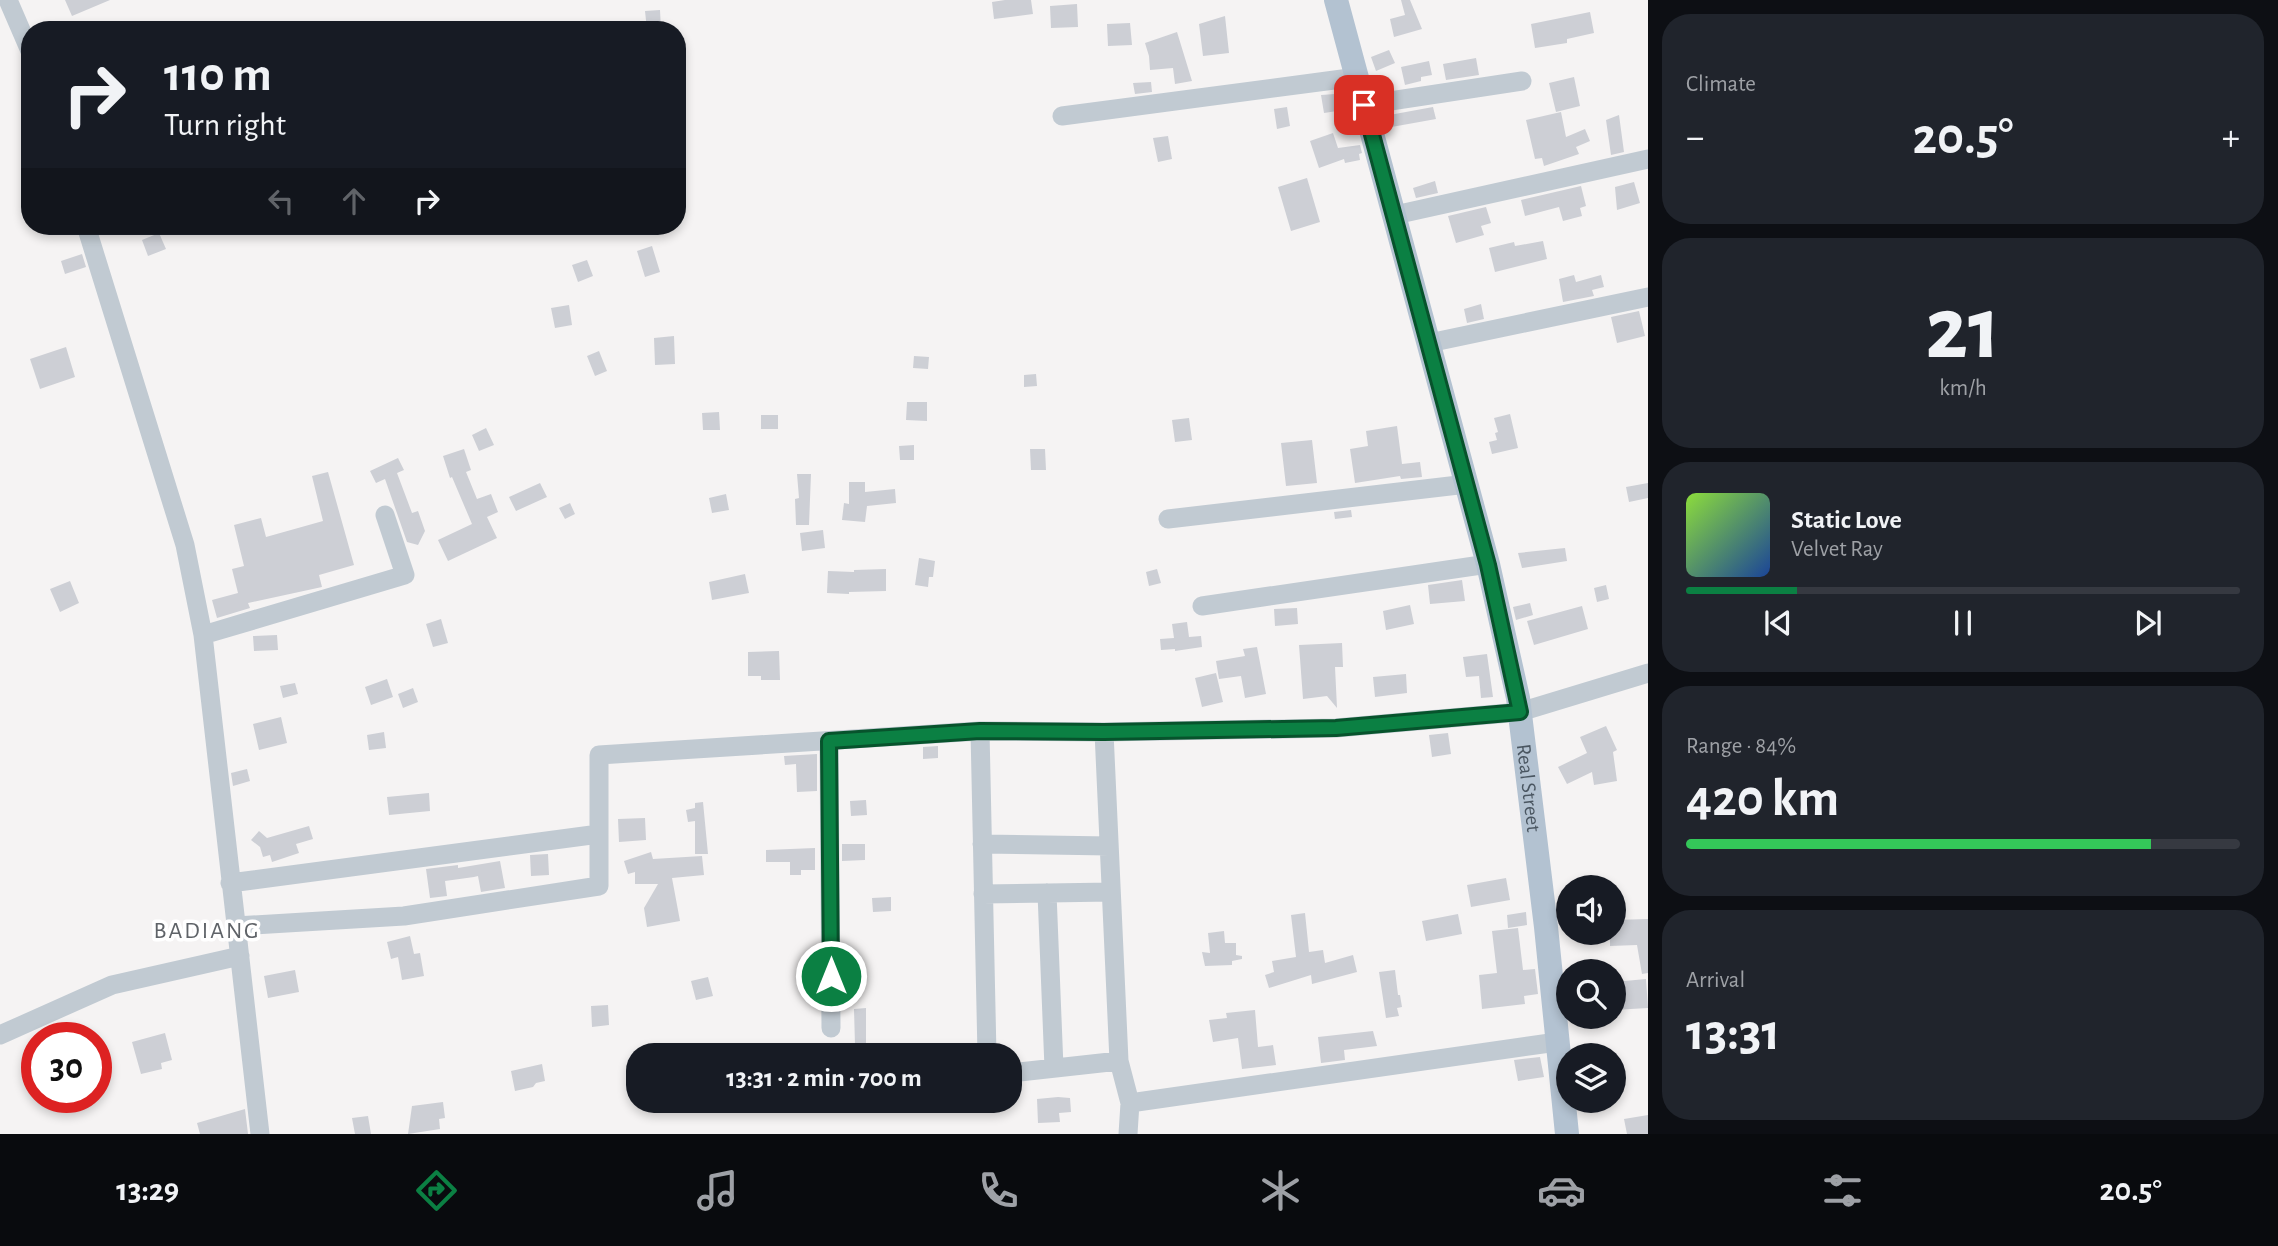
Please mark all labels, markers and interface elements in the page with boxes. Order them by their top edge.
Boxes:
icon: right [49,49,140,140]
text: 110 m [164,51,272,100]
text: Climate [1686,73,1756,96]
pin [1334,75,1394,135]
icon: arrive [1345,86,1383,124]
text: Turn right [164,109,286,141]
text: 20.5° [1912,111,2014,163]
text: − [1686,119,1704,157]
text: + [2222,119,2240,157]
icon: left [262,182,300,220]
icon: ahead [335,182,373,220]
icon: right [408,182,446,220]
text: 21 [1925,284,2001,375]
text: km/h [1939,377,1987,400]
text: Static Love [1791,507,1902,533]
text: Velvet Ray [1791,538,1883,561]
icon: previous [1759,604,1797,642]
icon: pause [1944,604,1982,642]
icon: next [2129,604,2167,642]
text: Range · 84% [1686,735,1796,758]
street label: Real Street [1513,743,1545,833]
text: 420 km [1686,773,1839,825]
map controls [1556,875,1626,1113]
button: sound [1556,875,1626,945]
district label: BADIANG [154,919,260,943]
position arrow [794,939,868,1013]
button: search [1556,959,1626,1029]
text: Arrival [1686,969,1745,992]
text: 13:31 [1686,1007,1780,1059]
speed limit sign: 30 [21,1022,112,1113]
button: layers [1556,1043,1626,1113]
text: 13:31 · 2 min · 700 m [726,1065,922,1091]
icon: directions [412,1166,461,1215]
icon: music [693,1166,742,1215]
icon: phone [974,1166,1023,1215]
icon: climate [1256,1166,1305,1215]
icon: car [1537,1166,1586,1215]
icon: filters [1818,1166,1867,1215]
text: 13:29 [116,1174,179,1206]
text: 20.5° [2100,1174,2162,1206]

